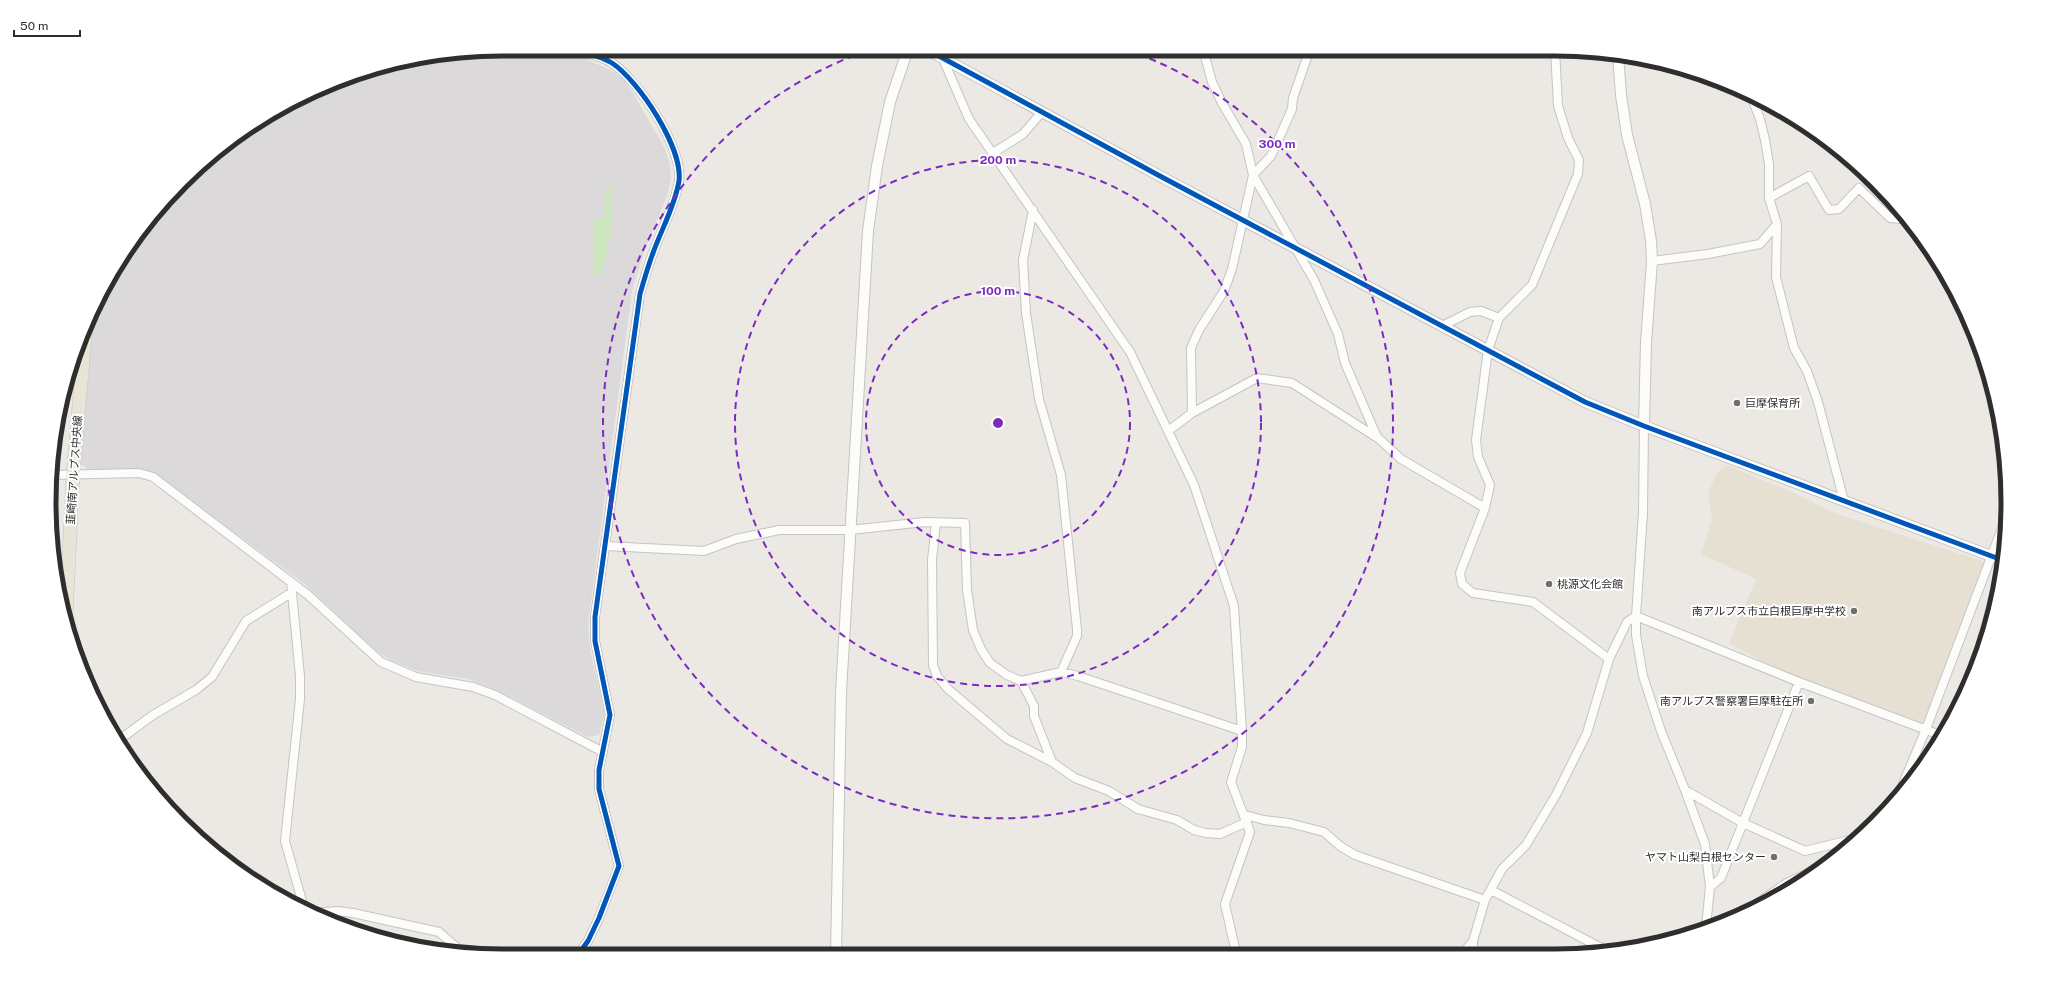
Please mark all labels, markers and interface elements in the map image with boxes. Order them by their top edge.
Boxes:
scale bar [14,12,80,38]
text: 50 m [20,19,48,33]
text: 300 m [1259,137,1296,151]
text: 200 m [980,153,1016,167]
text: 100 m [981,284,1015,298]
place label: 巨摩保育所 [1745,397,1801,409]
marker: 巨摩保育所 [1732,398,1742,408]
street label: 韮崎南アルプス中央線 [64,415,84,525]
centre of rings [991,416,1005,430]
place label: 桃源文化会館 [1557,578,1623,590]
marker: 桃源文化会館 [1544,579,1554,589]
place label: 南アルプス市立白根巨摩中学校 [1692,605,1846,617]
marker: 南アルプス市立白根巨摩中学校 [1849,606,1859,616]
place label: 南アルプス警察署巨摩駐在所 [1660,695,1804,707]
marker: 南アルプス警察署巨摩駐在所 [1806,696,1816,706]
place label: ヤマト山梨白根センター [1645,851,1766,863]
marker: ヤマト山梨白根センター [1769,852,1779,862]

